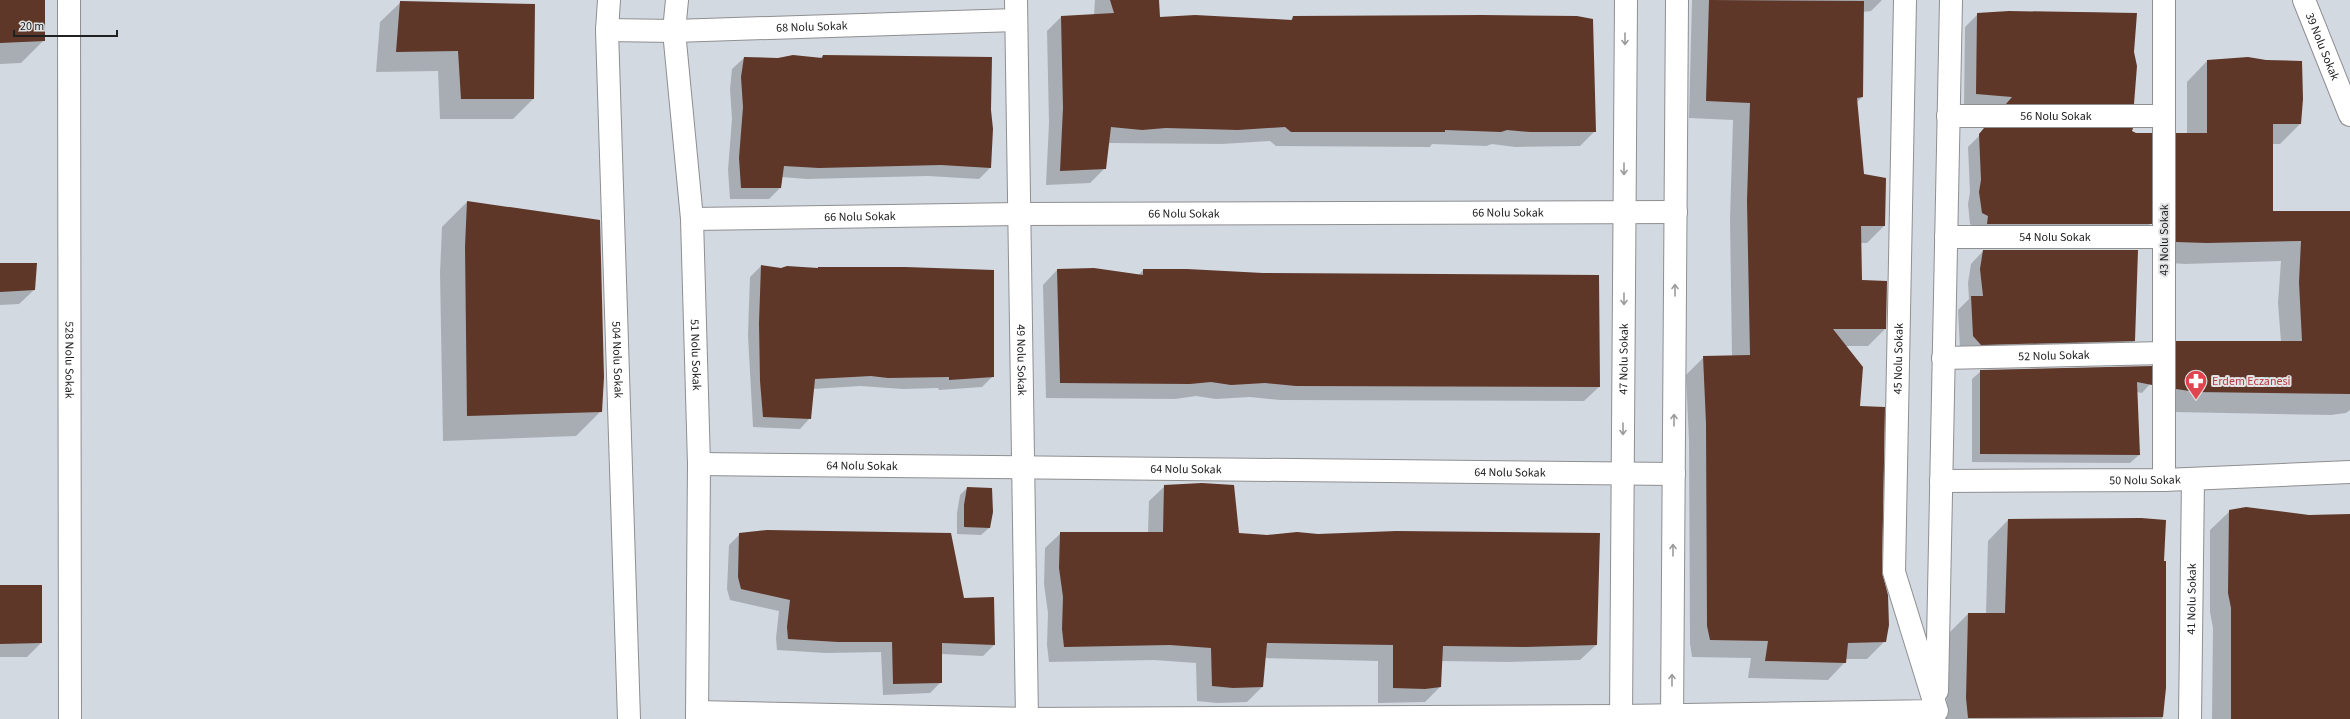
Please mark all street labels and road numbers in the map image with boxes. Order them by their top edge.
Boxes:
street label: 39 Nolu Sokak [2301,10,2343,83]
street label: 68 Nolu Sokak [776,17,848,37]
street label: 56 Nolu Sokak [2020,108,2092,125]
street label: 66 Nolu Sokak [1472,204,1544,222]
street label: 43 Nolu Sokak [2156,204,2173,276]
street label: 66 Nolu Sokak [1148,205,1220,223]
street label: 66 Nolu Sokak [824,208,896,226]
street label: 54 Nolu Sokak [2019,229,2091,246]
street label: 51 Nolu Sokak [686,319,705,391]
street label: 528 Nolu Sokak [60,321,78,399]
street label: 504 Nolu Sokak [607,321,627,399]
street label: 47 Nolu Sokak [1615,323,1633,395]
street label: 45 Nolu Sokak [1889,323,1908,395]
street label: 49 Nolu Sokak [1012,324,1030,396]
street label: 52 Nolu Sokak [2018,347,2090,365]
street label: 64 Nolu Sokak [826,457,898,475]
street label: 64 Nolu Sokak [1150,461,1222,478]
street label: 64 Nolu Sokak [1474,464,1546,482]
street label: 50 Nolu Sokak [2109,471,2181,489]
street label: 41 Nolu Sokak [2183,563,2201,635]

